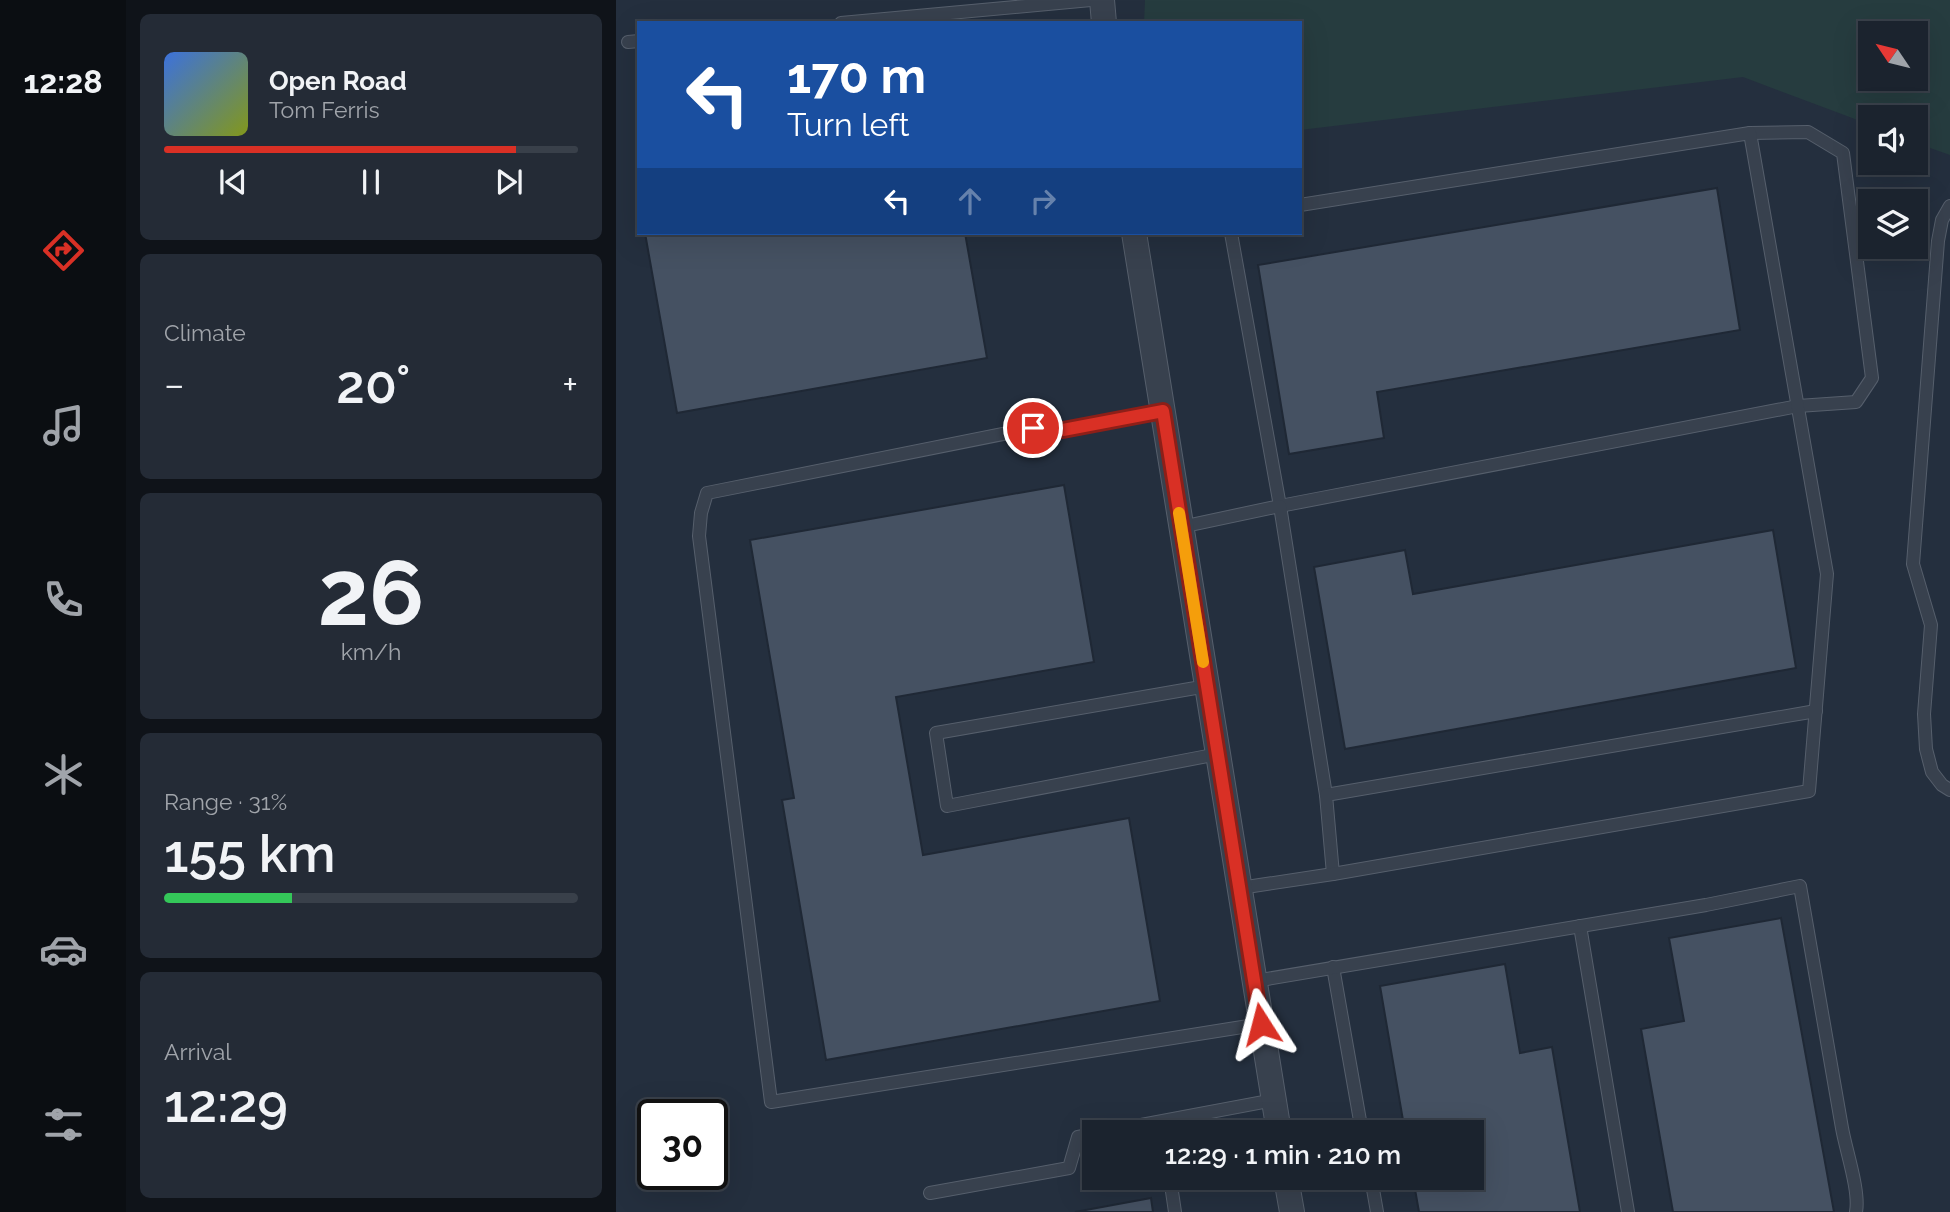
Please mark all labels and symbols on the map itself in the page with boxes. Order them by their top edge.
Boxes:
north arrow [1858,21,1928,91]
pin [1003,398,1063,458]
position arrow [1224,987,1298,1061]
speed limit sign: 30 [637,1099,728,1190]

